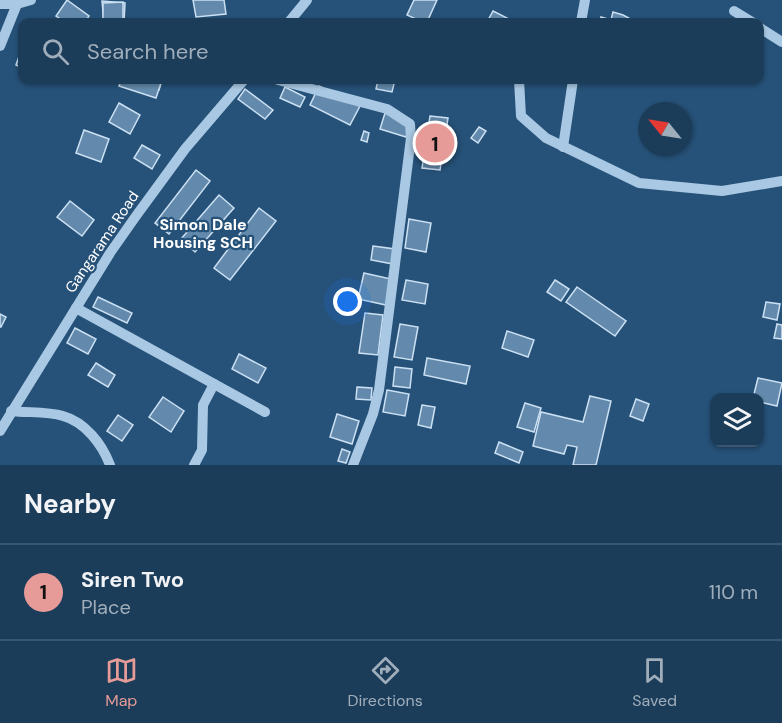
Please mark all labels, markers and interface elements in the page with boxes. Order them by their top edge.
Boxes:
search box [18,18,764,84]
icon: search [39,35,72,68]
text: Search here [87,37,208,66]
north arrow [638,102,692,156]
pin: 1 [416,120,454,166]
street label: Gangarama Road [60,187,144,297]
district label: Simon Dale Housing SCH [153,214,253,253]
your location [333,287,362,316]
map controls [710,393,764,447]
button: layers [710,393,764,447]
text: Nearby [24,487,116,521]
text: Siren Two [81,565,184,594]
text: 1 [40,579,47,605]
text: 110 m [709,579,758,605]
text: Place [81,594,131,620]
tab: Map [105,654,138,711]
tab: Directions [347,654,423,711]
tab: Saved [632,654,677,711]

